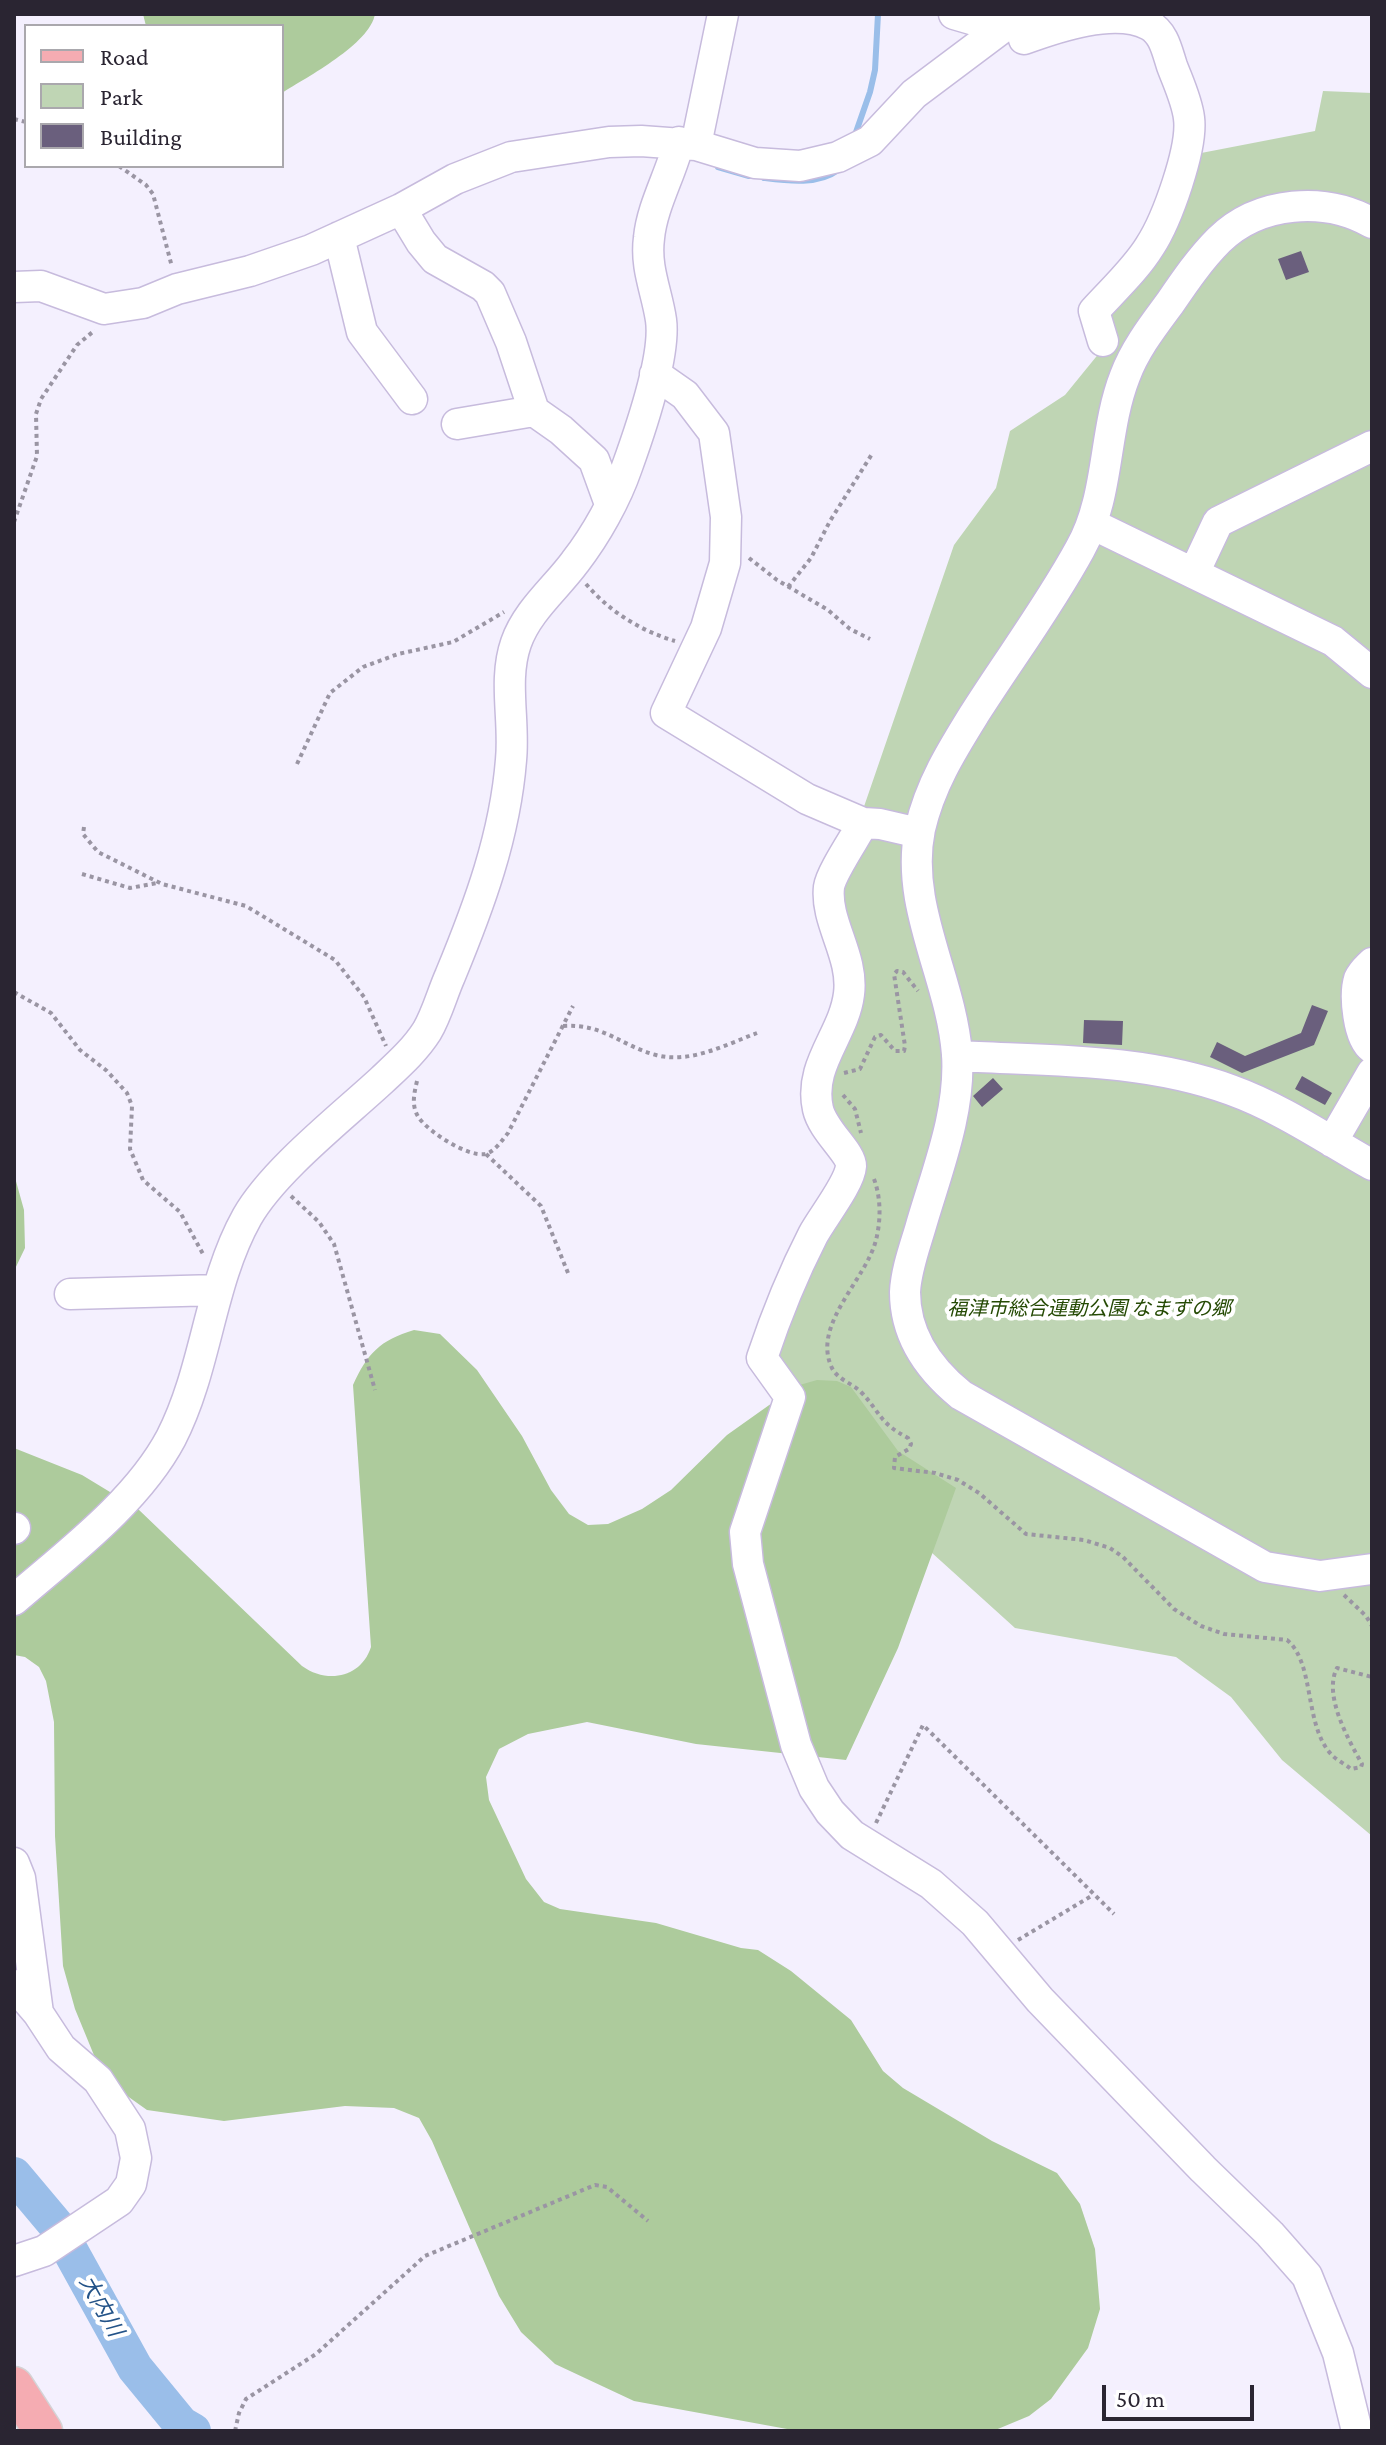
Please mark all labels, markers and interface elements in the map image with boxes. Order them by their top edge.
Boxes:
legend [24,24,284,168]
text: Road [100,43,149,70]
text: Park [100,83,143,110]
text: Building [100,123,182,150]
park label: 福津市総合運動公園 なまずの郷 [947,1297,1231,1321]
water label: 大内川 [73,2271,129,2341]
scale bar [1106,2369,1258,2419]
text: 50 m [1116,2385,1165,2412]

